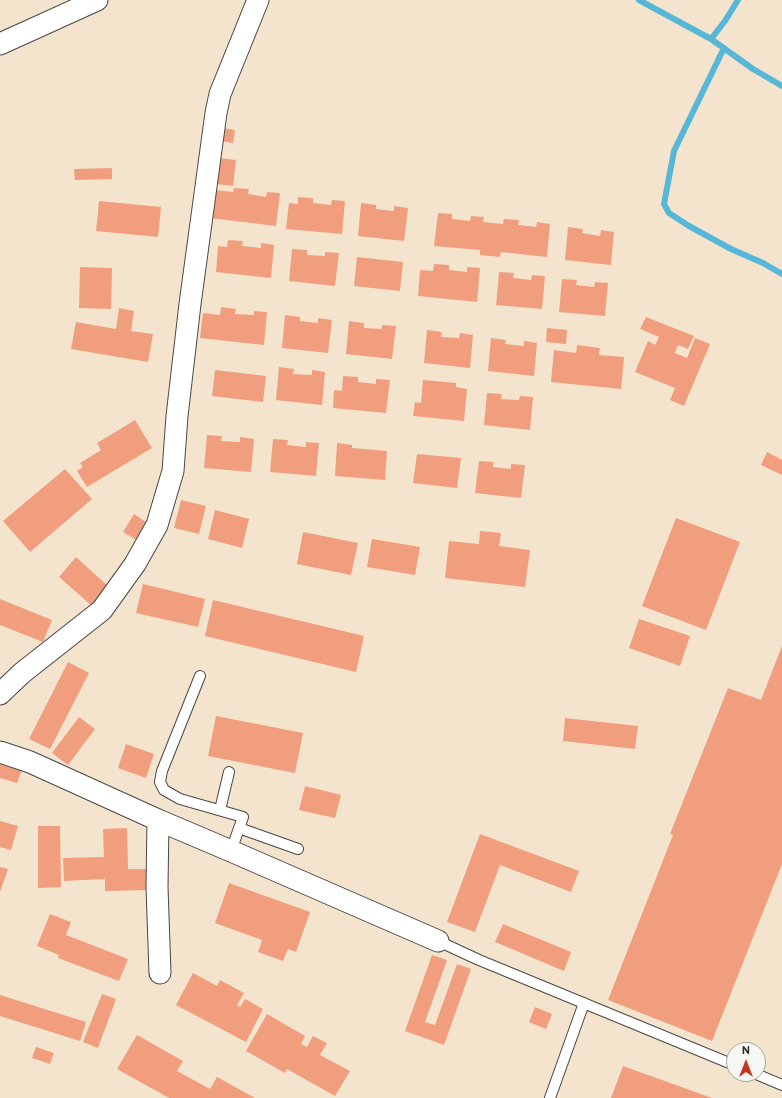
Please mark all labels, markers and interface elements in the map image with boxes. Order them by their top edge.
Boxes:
north arrow [726,1042,766,1082]
text: N [742,1044,750,1057]

